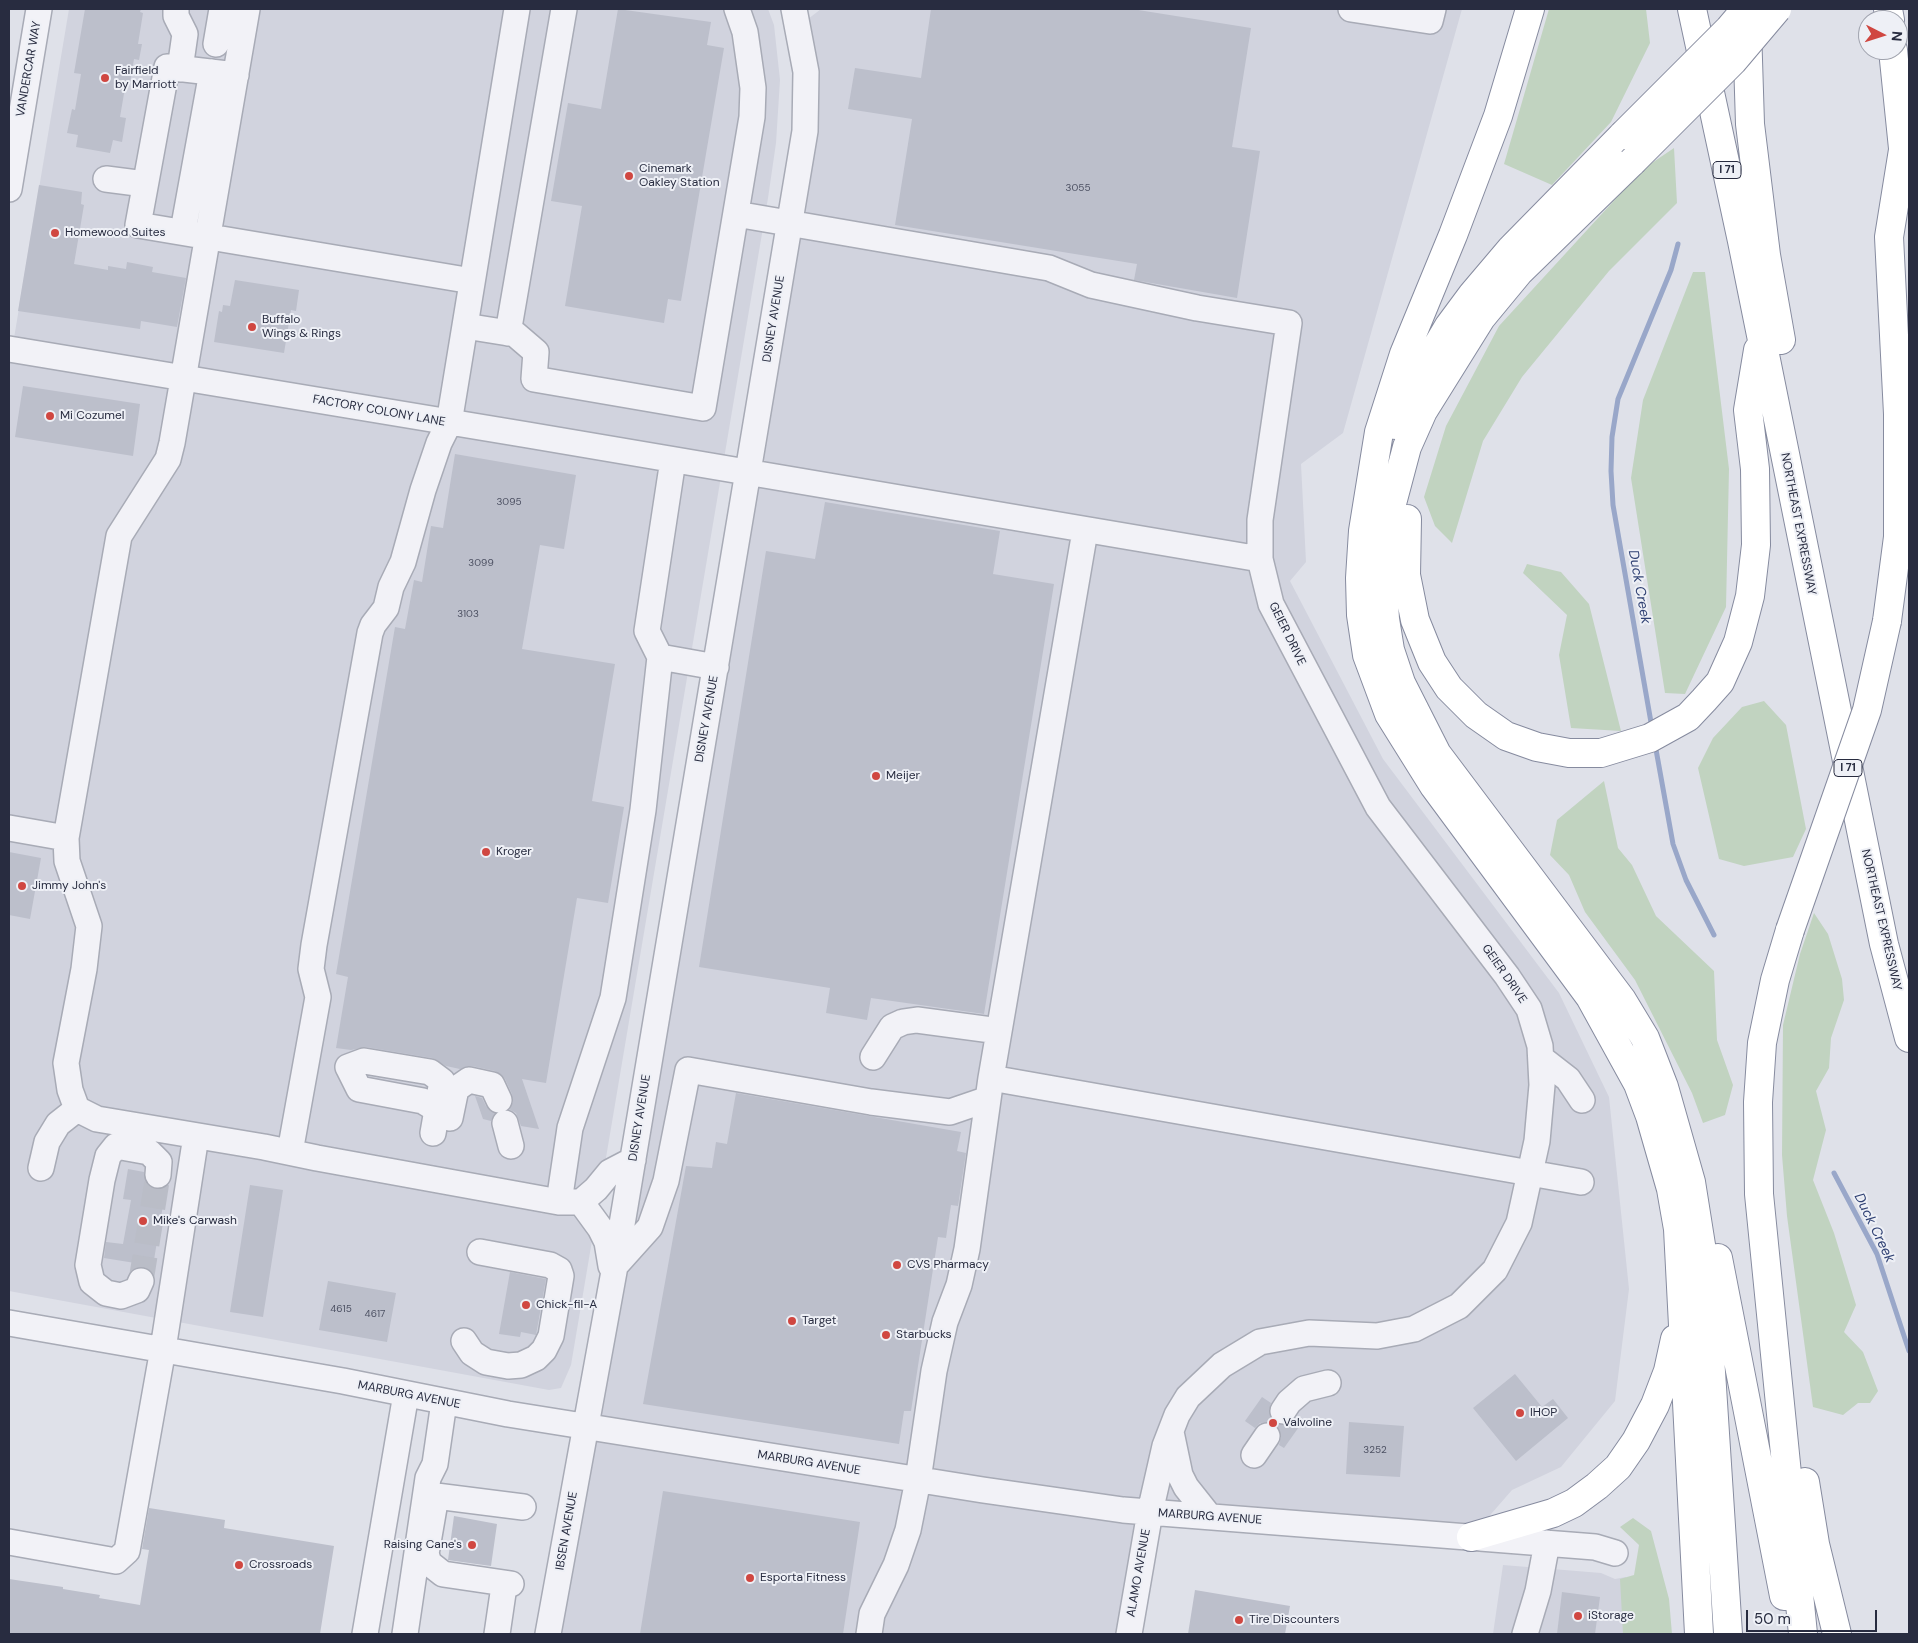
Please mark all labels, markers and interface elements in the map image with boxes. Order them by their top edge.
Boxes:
north arrow [1858,10,1908,60]
street label: VANDERCAR WAY [14,20,44,118]
text: N [1888,30,1906,42]
place label: Fairfield by Marriott [115,64,177,92]
marker: Fairfield by Marriott [99,72,111,84]
place label: Cinemark Oakley Station [639,162,720,190]
road number: I 71 [1713,162,1741,178]
marker: Cinemark Oakley Station [623,170,635,182]
house number: 3055 [1066,182,1090,194]
place label: Homewood Suites [65,226,166,240]
marker: Homewood Suites [49,227,61,239]
street label: DISNEY AVENUE [760,275,788,363]
place label: Buffalo Wings & Rings [262,313,341,341]
marker: Buffalo Wings & Rings [246,321,258,333]
street label: FACTORY COLONY LANE [312,392,446,430]
place label: Mi Cozumel [60,409,124,423]
marker: Mi Cozumel [44,410,56,422]
street label: NORTHEAST EXPRESSWAY [1777,452,1819,596]
house number: 3095 [496,496,522,508]
water label: Duck Creek [1624,549,1654,625]
house number: 3099 [468,557,494,569]
street label: GEIER DRIVE [1265,600,1309,668]
house number: 3103 [457,608,479,620]
street label: DISNEY AVENUE [692,675,722,763]
road number: I 71 [1834,760,1862,776]
place label: Meijer [886,769,920,783]
marker: Meijer [870,770,882,782]
place label: Kroger [496,845,532,859]
marker: Kroger [480,846,492,858]
street label: NORTHEAST EXPRESSWAY [1858,848,1904,992]
place label: Jimmy John's [32,879,106,893]
marker: Jimmy John's [16,880,28,892]
street label: GEIER DRIVE [1478,942,1530,1006]
street label: DISNEY AVENUE [626,1074,654,1162]
water label: Duck Creek [1850,1191,1898,1265]
place label: Mike's Carwash [153,1214,237,1228]
marker: Mike's Carwash [137,1215,149,1227]
place label: CVS Pharmacy [907,1258,989,1272]
marker: CVS Pharmacy [891,1259,903,1271]
place label: Chick-fil-A [536,1298,597,1312]
marker: Chick-fil-A [520,1299,532,1311]
house number: 4615 [330,1303,352,1315]
house number: 4617 [365,1308,385,1320]
place label: Target [802,1314,836,1328]
marker: Target [786,1315,798,1327]
place label: Starbucks [896,1328,952,1342]
marker: Starbucks [880,1329,892,1341]
street label: MARBURG AVENUE [356,1378,462,1412]
place label: IHOP [1530,1406,1557,1420]
marker: IHOP [1514,1407,1526,1419]
place label: Valvoline [1283,1416,1332,1430]
marker: Valvoline [1267,1417,1279,1429]
house number: 3252 [1363,1444,1387,1456]
street label: MARBURG AVENUE [756,1448,862,1478]
street label: IBSEN AVENUE [553,1490,581,1572]
street label: MARBURG AVENUE [1158,1506,1262,1528]
street label: ALAMO AVENUE [1124,1528,1154,1618]
place label: Raising Cane's [384,1538,462,1552]
marker: Raising Cane's [466,1539,478,1551]
place label: Crossroads [249,1558,312,1572]
marker: Crossroads [233,1559,245,1571]
place label: Esporta Fitness [760,1571,846,1585]
marker: Esporta Fitness [744,1572,756,1584]
scale bar [1748,1600,1879,1632]
place label: iStorage [1588,1609,1634,1623]
text: 50 m [1754,1609,1791,1629]
marker: iStorage [1572,1610,1584,1622]
place label: Tire Discounters [1249,1613,1340,1627]
marker: Tire Discounters [1233,1614,1245,1626]

